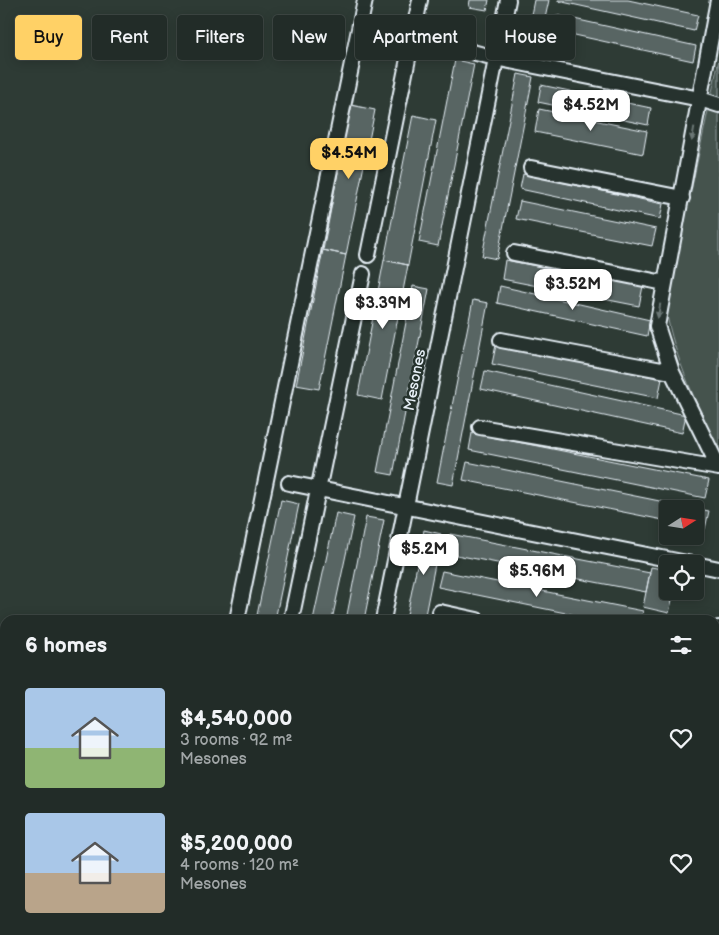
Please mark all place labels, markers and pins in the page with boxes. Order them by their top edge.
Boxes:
pin: $4.52M [550,90,632,132]
pin: $4.54M [308,138,390,180]
pin: $3.52M [532,268,614,311]
pin: $3.39M [342,288,424,330]
pin: $5.2M [389,534,459,576]
pin: $5.96M [496,556,578,598]

